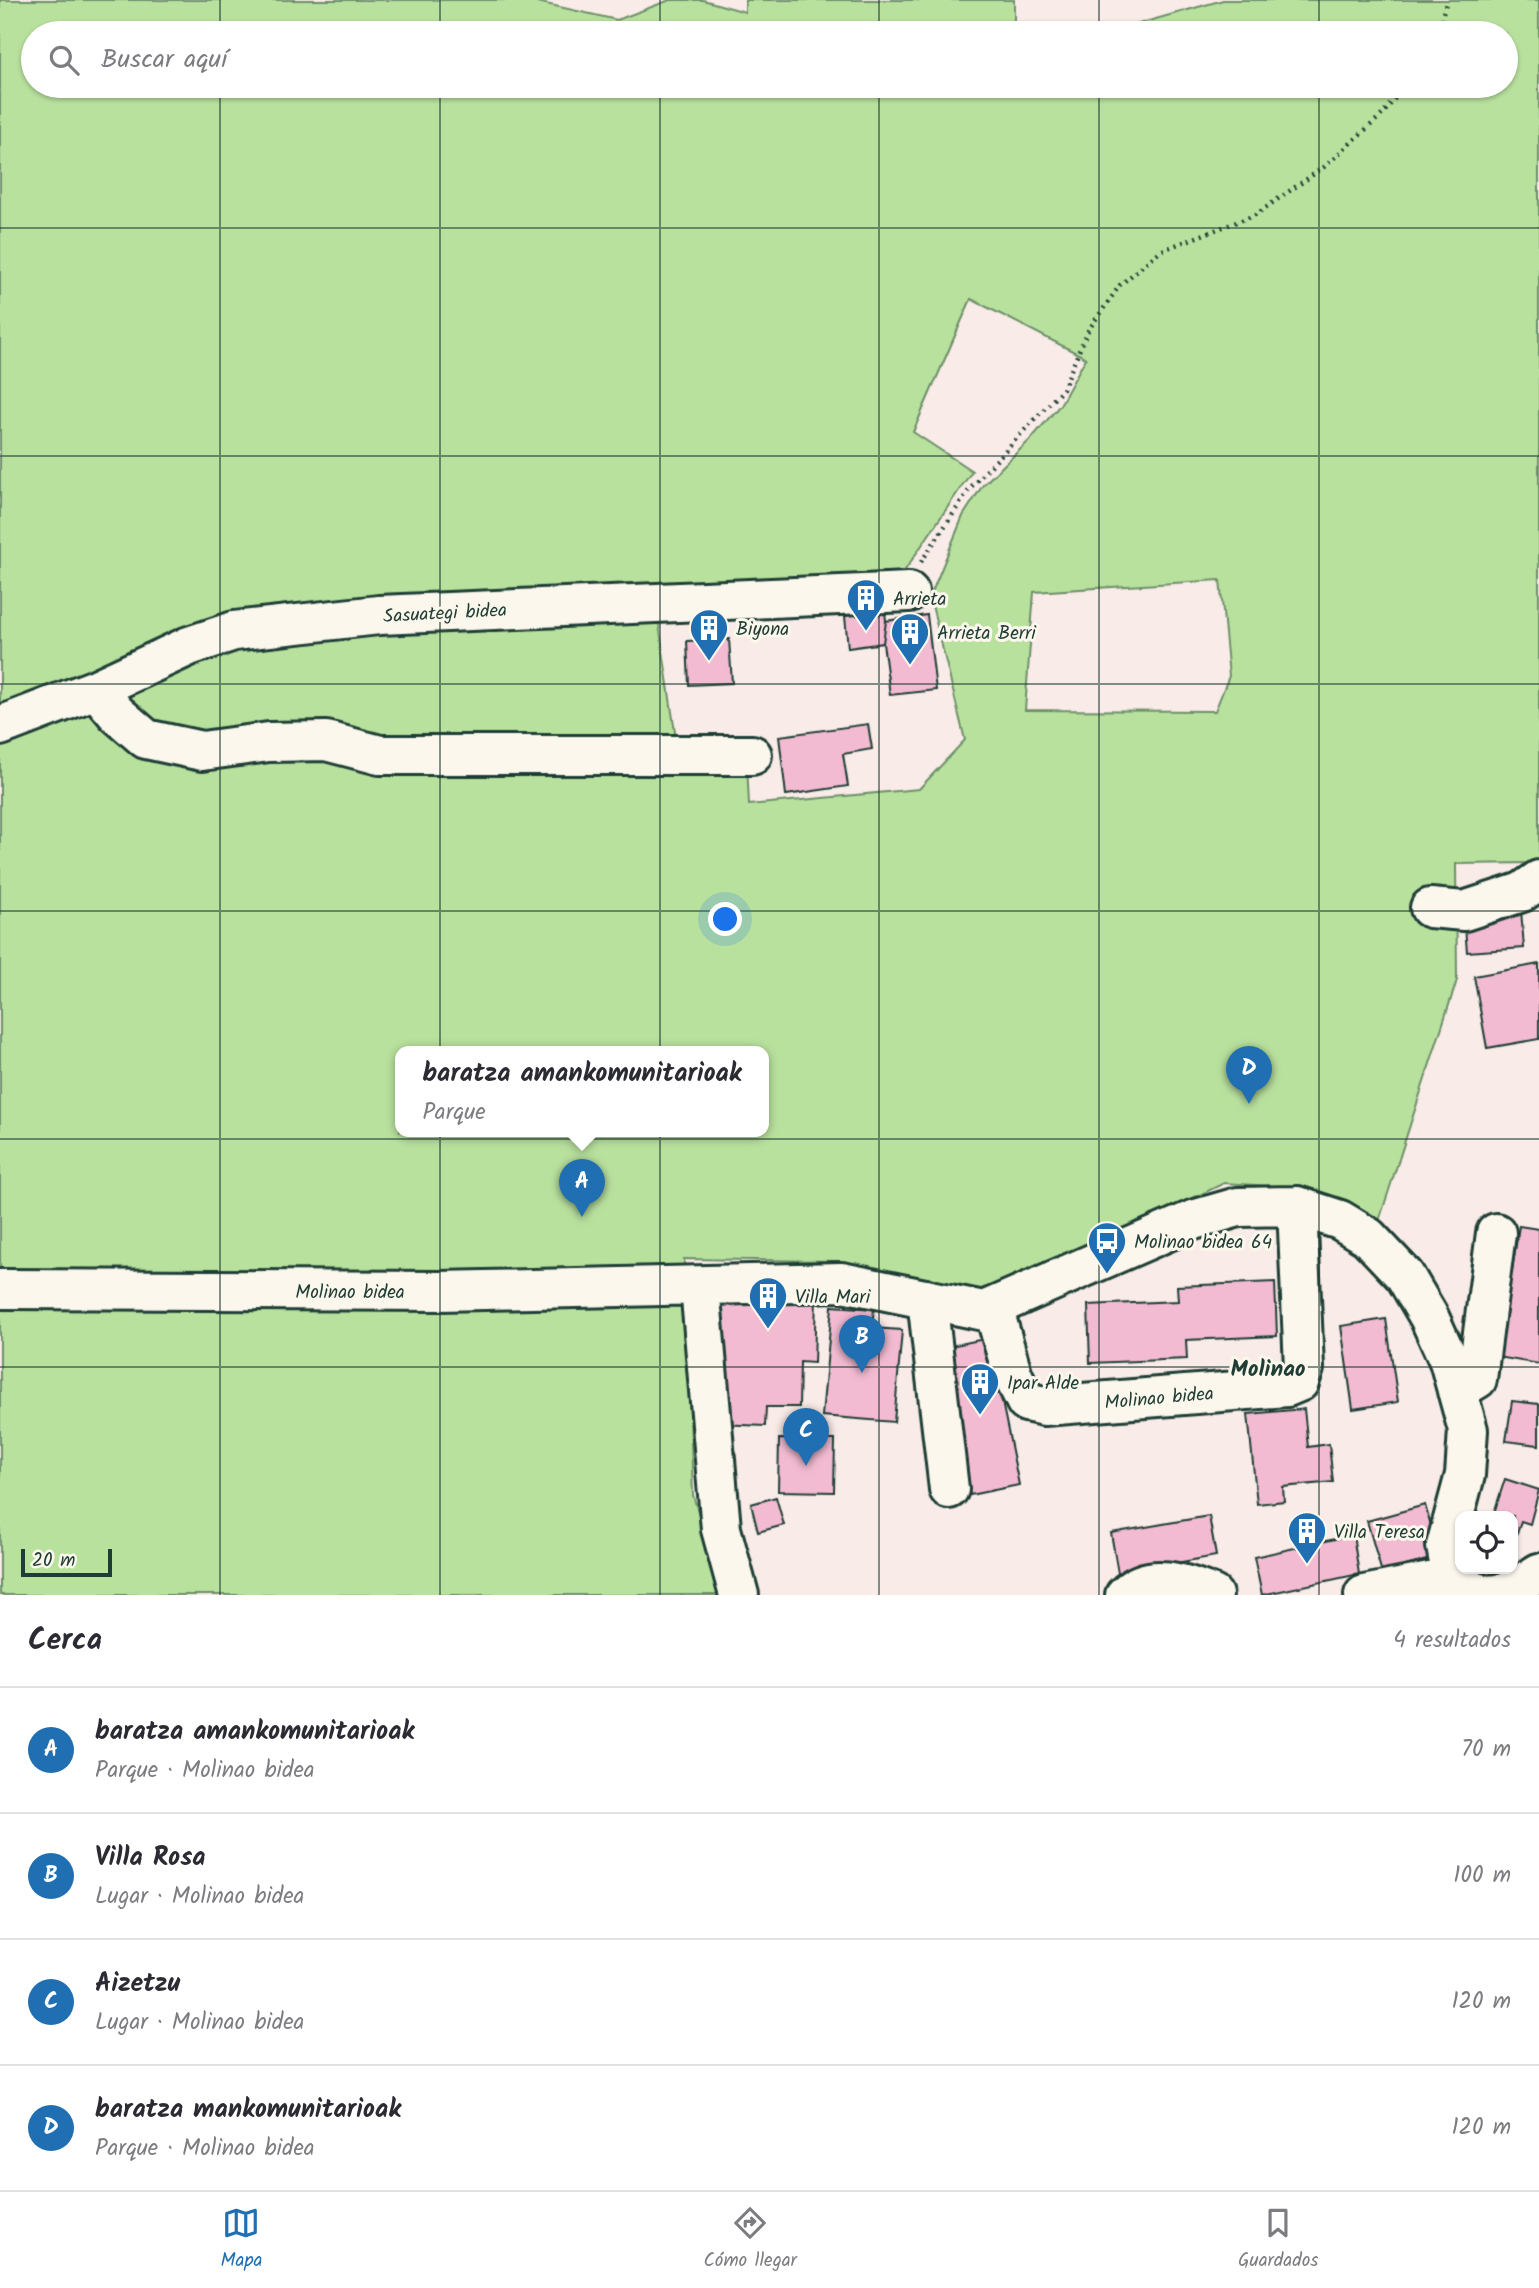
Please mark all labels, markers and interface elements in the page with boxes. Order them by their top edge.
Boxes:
search box [21,21,1518,98]
text: Buscar aquí [101,39,227,81]
icon: search [45,41,83,79]
building icon: Arrieta [845,577,887,632]
place label: Arrieta [893,585,946,615]
street label: Sasuategi bidea [383,596,508,632]
building icon: Biyona [688,607,730,662]
building icon: Arrieta Berri [889,611,931,666]
place label: Biyona [736,615,789,645]
place label: Arrieta Berri [937,619,1037,649]
your location [708,902,742,936]
popup [395,1046,769,1137]
pin: D [1226,1046,1272,1104]
text: baratza amankomunitarioak [422,1053,742,1095]
text: Parque [422,1095,486,1131]
pin: A [559,1159,605,1217]
bus stop icon: Molinao bidea 64 [1086,1220,1128,1275]
place label: Molinao bidea 64 [1134,1228,1272,1258]
building icon: Villa Mari [747,1275,789,1330]
street label: Molinao bidea [295,1278,405,1308]
place label: Villa Mari [795,1283,872,1313]
pin: B [839,1315,885,1373]
district label: Molinao [1231,1352,1305,1388]
building icon: Ipar Alde [959,1361,1001,1416]
place label: Ipar Alde [1007,1369,1079,1399]
street label: Molinao bidea [1103,1379,1215,1419]
pin: C [783,1408,829,1466]
building icon: Villa Teresa [1286,1510,1328,1565]
map controls [1455,1511,1518,1574]
button: locate [1455,1511,1518,1574]
place label: Villa Teresa [1334,1518,1425,1548]
scale bar [21,1546,112,1578]
text: 20 m [32,1546,75,1576]
text: Cerca [28,1617,102,1665]
text: 4 resultados [1393,1623,1511,1659]
text: baratza amankomunitarioak [95,1711,414,1753]
text: A [44,1732,58,1768]
text: 70 m [1461,1732,1511,1768]
text: Parque · Molinao bidea [95,1753,315,1789]
text: Villa Rosa [95,1837,206,1879]
text: B [44,1858,58,1894]
text: 100 m [1453,1858,1511,1894]
text: Lugar · Molinao bidea [95,1879,304,1915]
text: Aizetzu [95,1963,180,2005]
text: C [44,1984,58,2020]
text: 120 m [1451,1984,1511,2020]
text: Lugar · Molinao bidea [95,2005,304,2041]
text: baratza mankomunitarioak [95,2089,401,2131]
text: D [43,2110,59,2146]
text: 120 m [1451,2110,1511,2146]
text: Parque · Molinao bidea [95,2131,315,2167]
tab: Mapa [221,2204,262,2276]
tab: Cómo llegar [703,2204,797,2276]
tab: Guardados [1238,2204,1318,2276]

